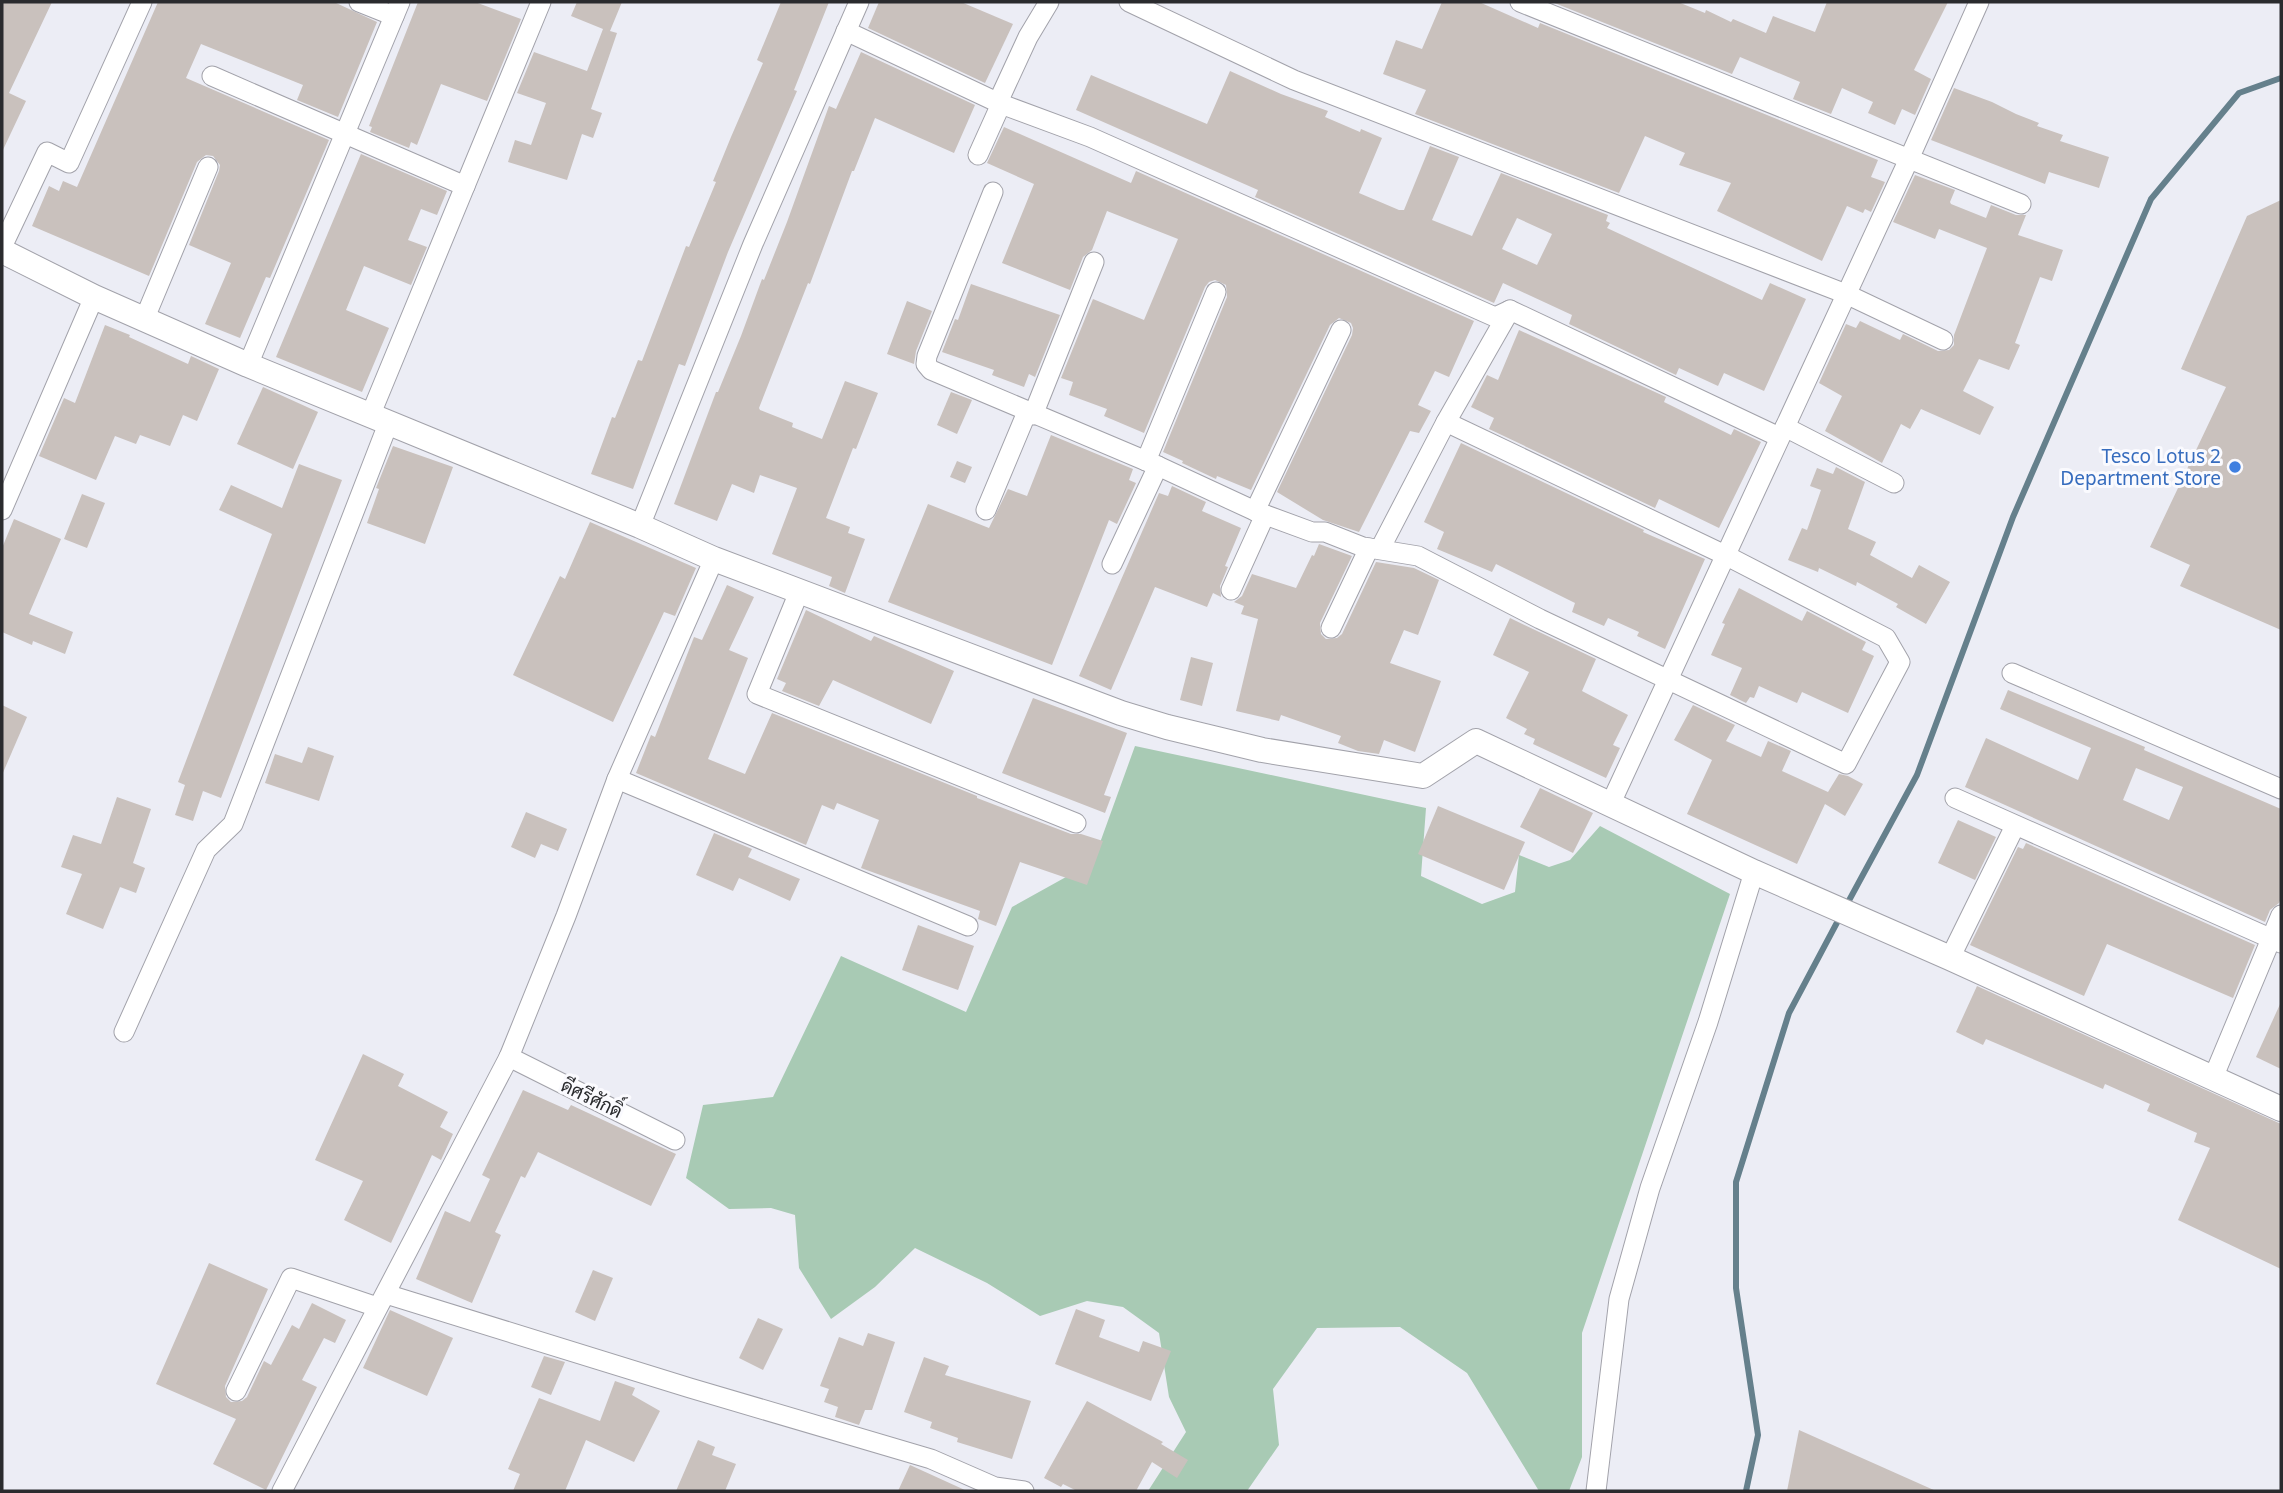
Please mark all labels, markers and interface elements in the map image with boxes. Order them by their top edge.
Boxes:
place label: Tesco Lotus 2 Department Store [2060,443,2221,491]
marker: Tesco Lotus 2 Department Store [2227,459,2243,475]
street label: ดีศรีศักดิ์ [557,1067,629,1124]

